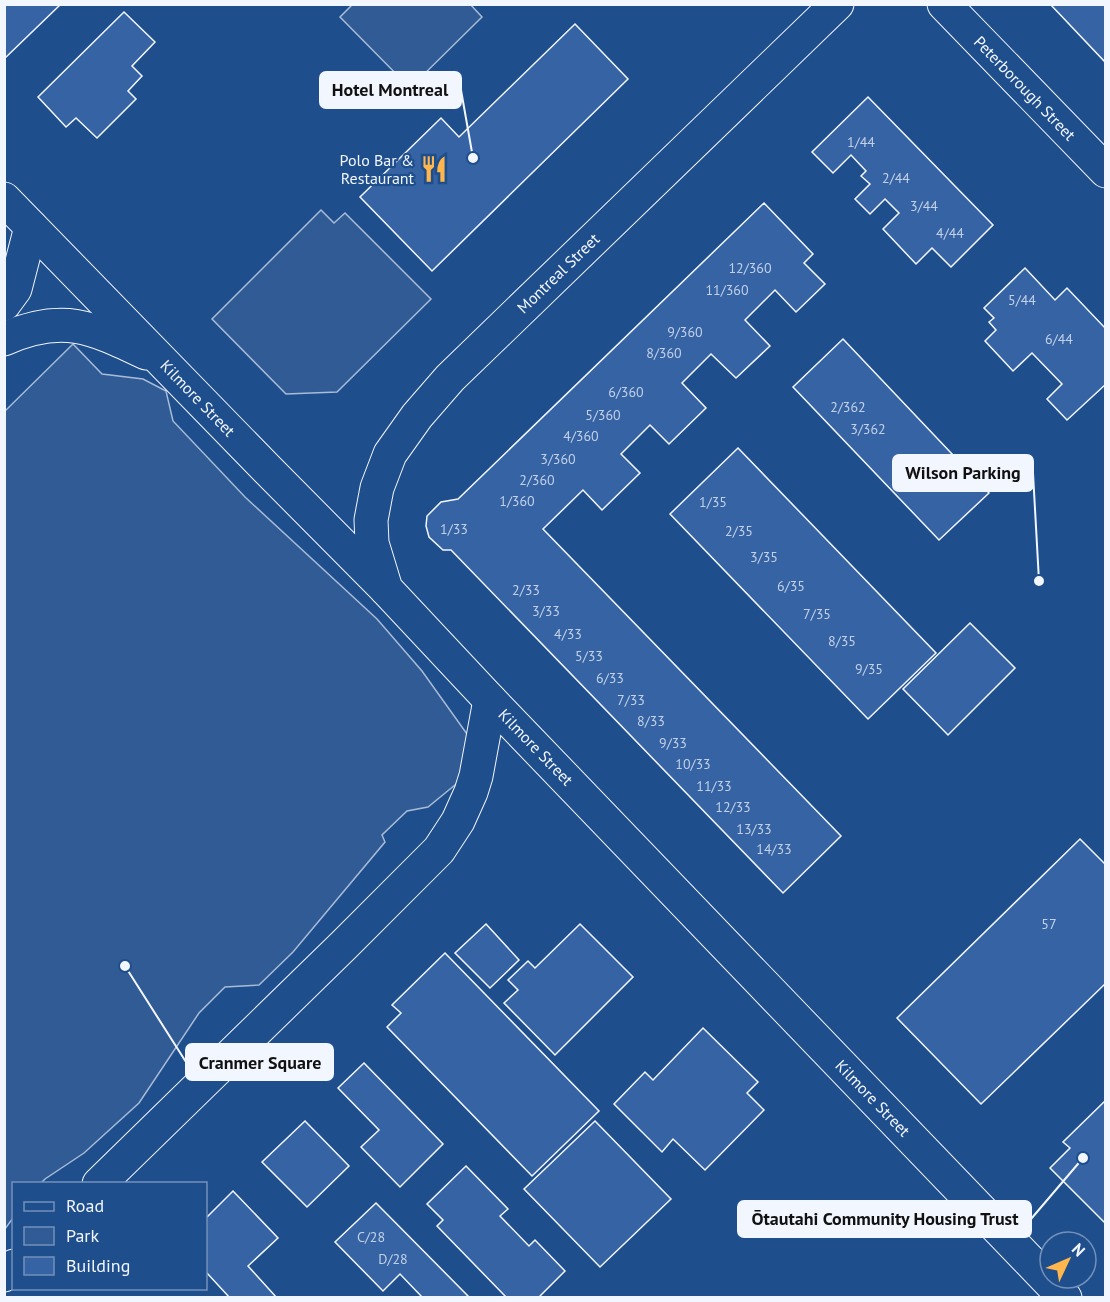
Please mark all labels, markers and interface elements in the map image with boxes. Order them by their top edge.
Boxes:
street label: Peterborough Street [970,32,1080,145]
callout: Hotel Montreal [320,72,461,108]
text: Hotel Montreal [332,78,449,101]
house number: 1/44 [847,133,875,151]
place label: Polo Bar & Restaurant [340,150,415,188]
restaurant icon: Polo Bar & Restaurant [419,154,449,184]
house number: 2/44 [882,169,910,187]
house number: 3/44 [910,197,938,215]
house number: 4/44 [936,224,964,242]
street label: Montreal Street [513,228,604,317]
house number: 12/360 [728,259,772,277]
house number: 11/360 [705,281,749,299]
house number: 5/44 [1008,291,1036,309]
house number: 9/360 [667,323,703,341]
house number: 6/44 [1045,330,1073,348]
house number: 8/360 [646,344,682,362]
street label: Kilmore Street [156,355,240,441]
house number: 6/360 [608,383,644,401]
house number: 2/362 [830,398,866,416]
house number: 5/360 [585,406,621,424]
house number: 3/362 [850,420,886,438]
house number: 4/360 [563,427,599,445]
house number: 3/360 [540,450,576,468]
callout: Wilson Parking [893,455,1033,491]
text: Wilson Parking [905,461,1021,484]
house number: 2/360 [519,471,555,489]
house number: 1/360 [499,492,535,510]
house number: 1/35 [699,493,727,511]
house number: 1/33 [440,520,468,538]
house number: 2/35 [725,522,753,540]
house number: 3/35 [750,548,778,566]
house number: 6/35 [777,577,805,595]
house number: 2/33 [512,581,540,599]
house number: 3/33 [532,602,560,620]
house number: 7/35 [803,605,831,623]
house number: 4/33 [554,625,582,643]
house number: 8/35 [828,632,856,650]
house number: 5/33 [575,647,603,665]
house number: 9/35 [855,660,883,678]
house number: 6/33 [596,669,624,687]
house number: 7/33 [617,691,645,709]
street label: Kilmore Street [494,704,578,790]
house number: 8/33 [637,712,665,730]
house number: 9/33 [659,734,687,752]
house number: 10/33 [675,755,711,773]
house number: 11/33 [696,777,732,795]
house number: 12/33 [715,798,751,816]
house number: 13/33 [736,820,772,838]
house number: 14/33 [756,840,792,858]
house number: 57 [1041,915,1057,933]
callout: Cranmer Square [186,1044,333,1080]
text: Cranmer Square [199,1051,321,1074]
street label: Kilmore Street [831,1055,915,1141]
legend [12,1182,207,1290]
text: Road [66,1194,104,1217]
callout: Ōtautahi Community Housing Trust [738,1201,1031,1237]
text: Ōtautahi Community Housing Trust [752,1207,1019,1230]
text: Park [66,1224,99,1247]
house number: C/28 [357,1228,385,1246]
north arrow [1038,1230,1098,1290]
text: N [1068,1239,1090,1260]
house number: D/28 [378,1250,408,1268]
text: Building [66,1254,130,1277]

